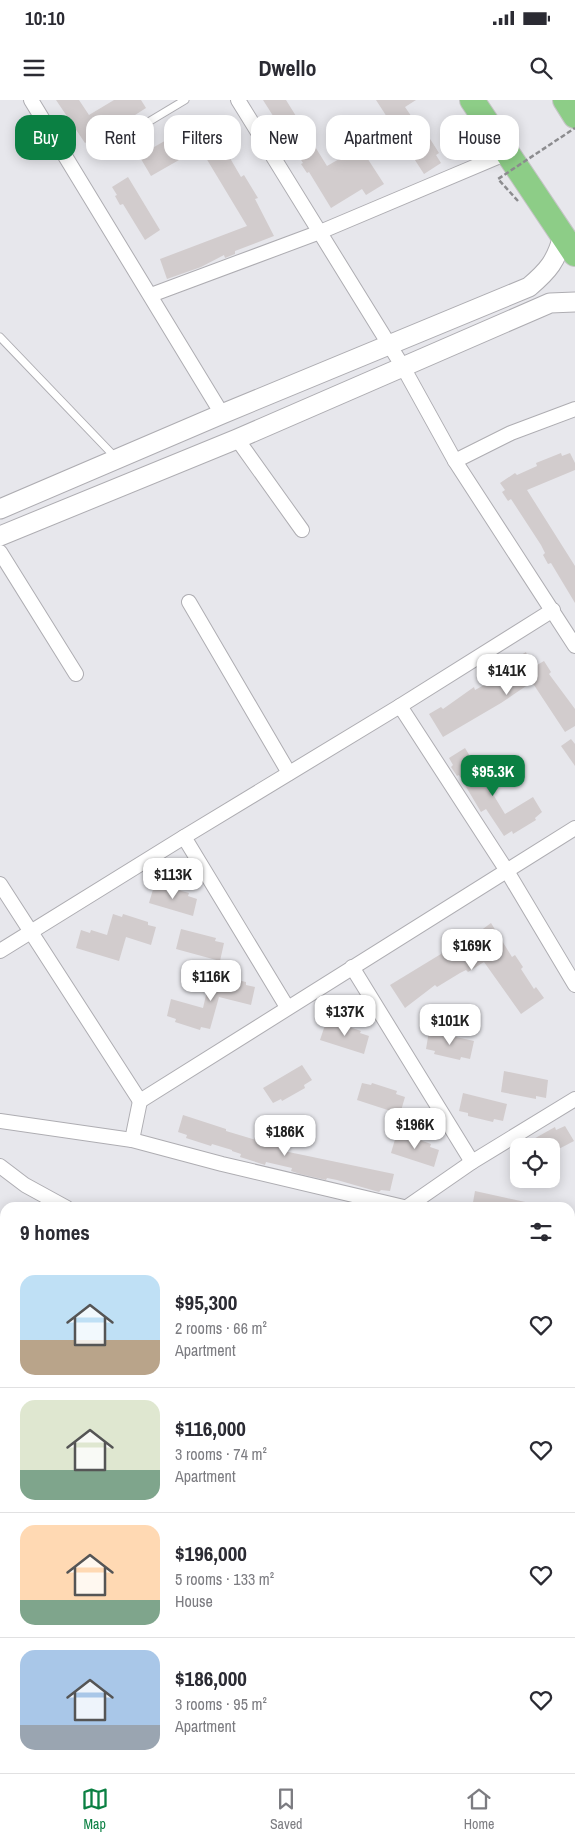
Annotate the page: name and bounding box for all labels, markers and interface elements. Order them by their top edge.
text: 10:10 [25,5,65,31]
text: Dwello [258,53,317,83]
icon: menu [20,54,48,82]
icon: search [527,54,555,82]
chip: Buy [15,115,76,160]
chip: Rent [86,115,154,160]
chip: Filters [164,115,241,160]
chip: New [251,115,316,160]
chip: Apartment [326,115,430,160]
chip: House [440,115,519,160]
pin: $141K [472,654,542,696]
text: $141K [488,659,526,681]
pin: $95.3K [452,754,534,797]
text: $95.3K [472,760,514,782]
pin: $113K [138,858,208,900]
text: $113K [154,863,192,885]
pin: $169K [437,928,507,971]
text: $169K [453,934,491,956]
pin: $116K [176,960,246,1002]
text: $116K [192,965,230,987]
pin: $137K [310,994,380,1037]
text: $137K [326,1000,364,1022]
pin: $101K [415,1004,485,1046]
text: $101K [431,1009,469,1031]
pin: $196K [380,1108,450,1150]
text: $196K [396,1113,434,1135]
pin: $186K [250,1114,320,1157]
text: $186K [266,1120,304,1142]
map controls [510,1138,560,1188]
button: locate [510,1138,560,1188]
text: 9 homes [20,1218,90,1247]
icon: filters [527,1218,555,1246]
text: $95,300 [175,1288,237,1317]
icon: home [60,1295,120,1355]
icon: heart [527,1311,555,1339]
text: 2 rooms · 66 m² [175,1317,267,1339]
text: Apartment [175,1339,236,1361]
text: $116,000 [175,1414,246,1443]
icon: home [60,1420,120,1480]
icon: heart [527,1436,555,1464]
text: 3 rooms · 74 m² [175,1443,267,1465]
text: Apartment [175,1465,236,1487]
text: $196,000 [175,1539,247,1568]
icon: home [60,1545,120,1605]
icon: heart [527,1561,555,1589]
text: 5 rooms · 133 m² [175,1568,274,1590]
text: House [175,1590,213,1612]
text: $186,000 [175,1664,247,1693]
icon: home [60,1670,120,1730]
icon: heart [527,1686,555,1714]
text: 3 rooms · 95 m² [175,1693,267,1715]
text: Apartment [175,1715,236,1737]
tab: Map [81,1785,109,1833]
tab: Saved [270,1785,302,1833]
tab: Home [464,1785,494,1833]

